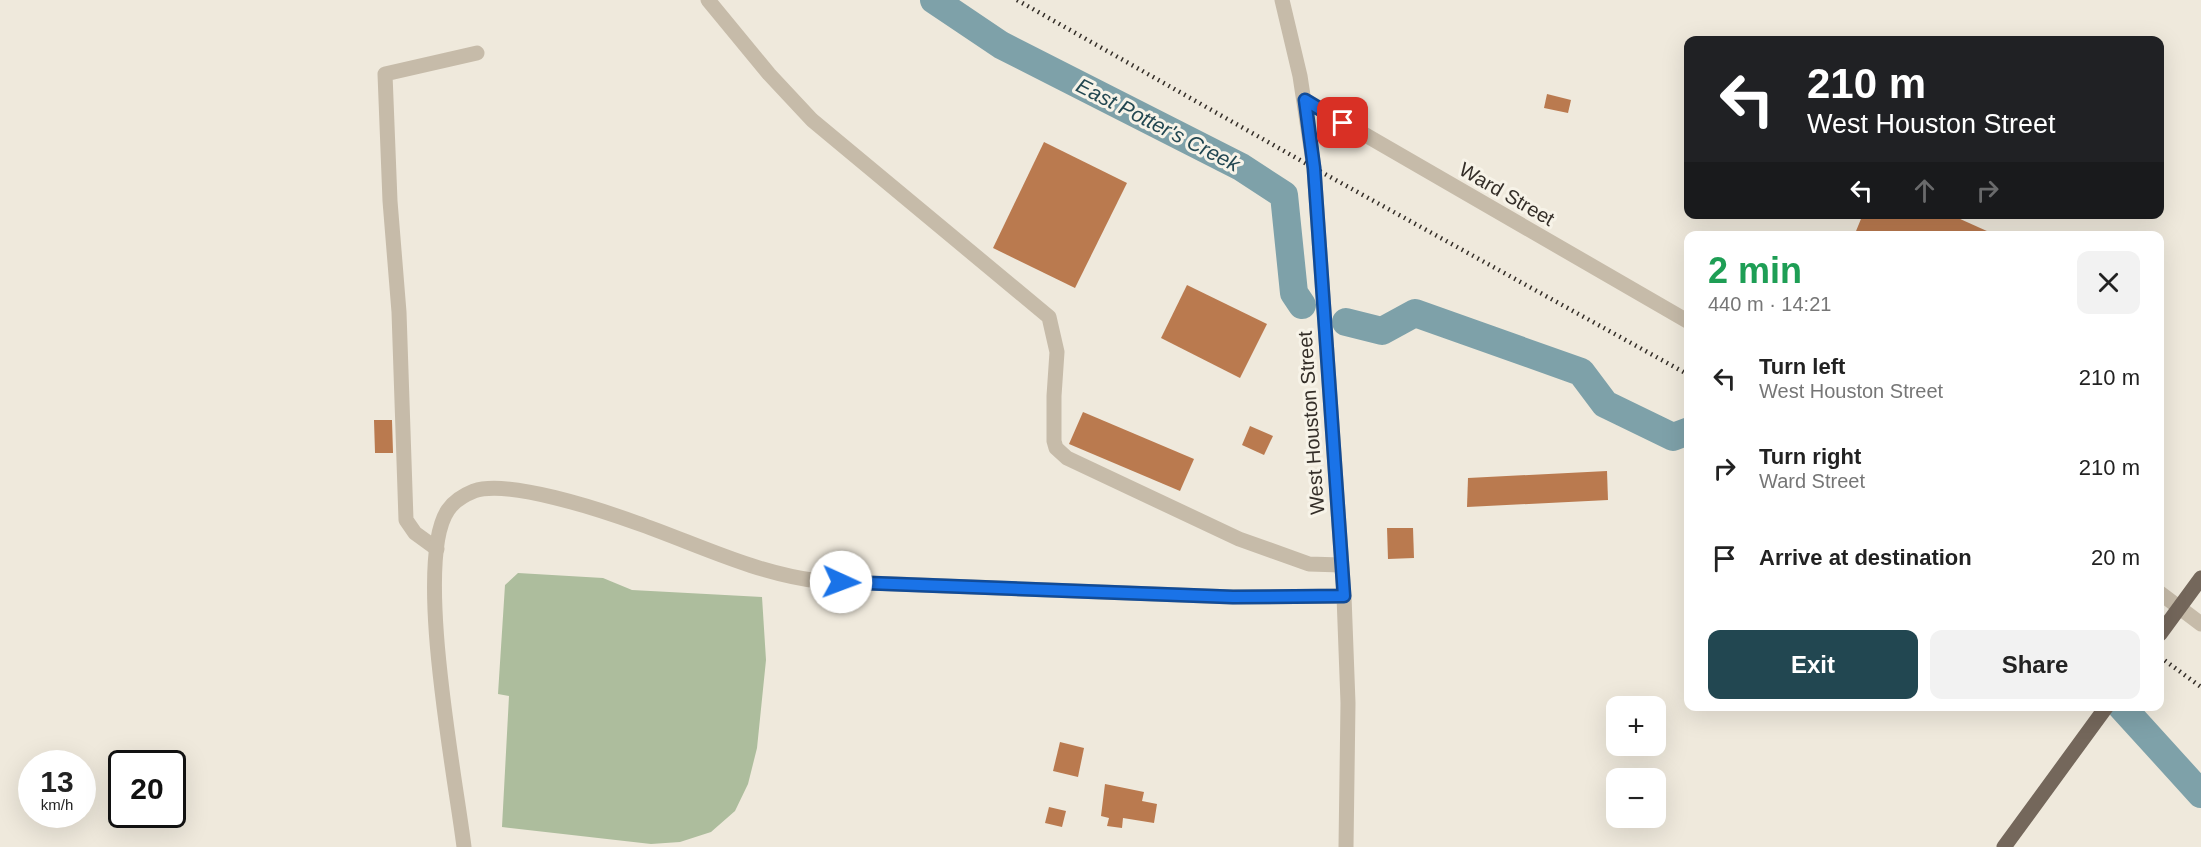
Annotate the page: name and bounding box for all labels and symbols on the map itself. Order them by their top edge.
water label: East Potter's Creek [1073,73,1245,176]
pin [1317,97,1368,148]
street label: Ward Street [1456,158,1559,230]
street label: West Houston Street [1294,330,1328,516]
position arrow [809,550,873,614]
speed limit sign: 20 [108,750,186,828]

